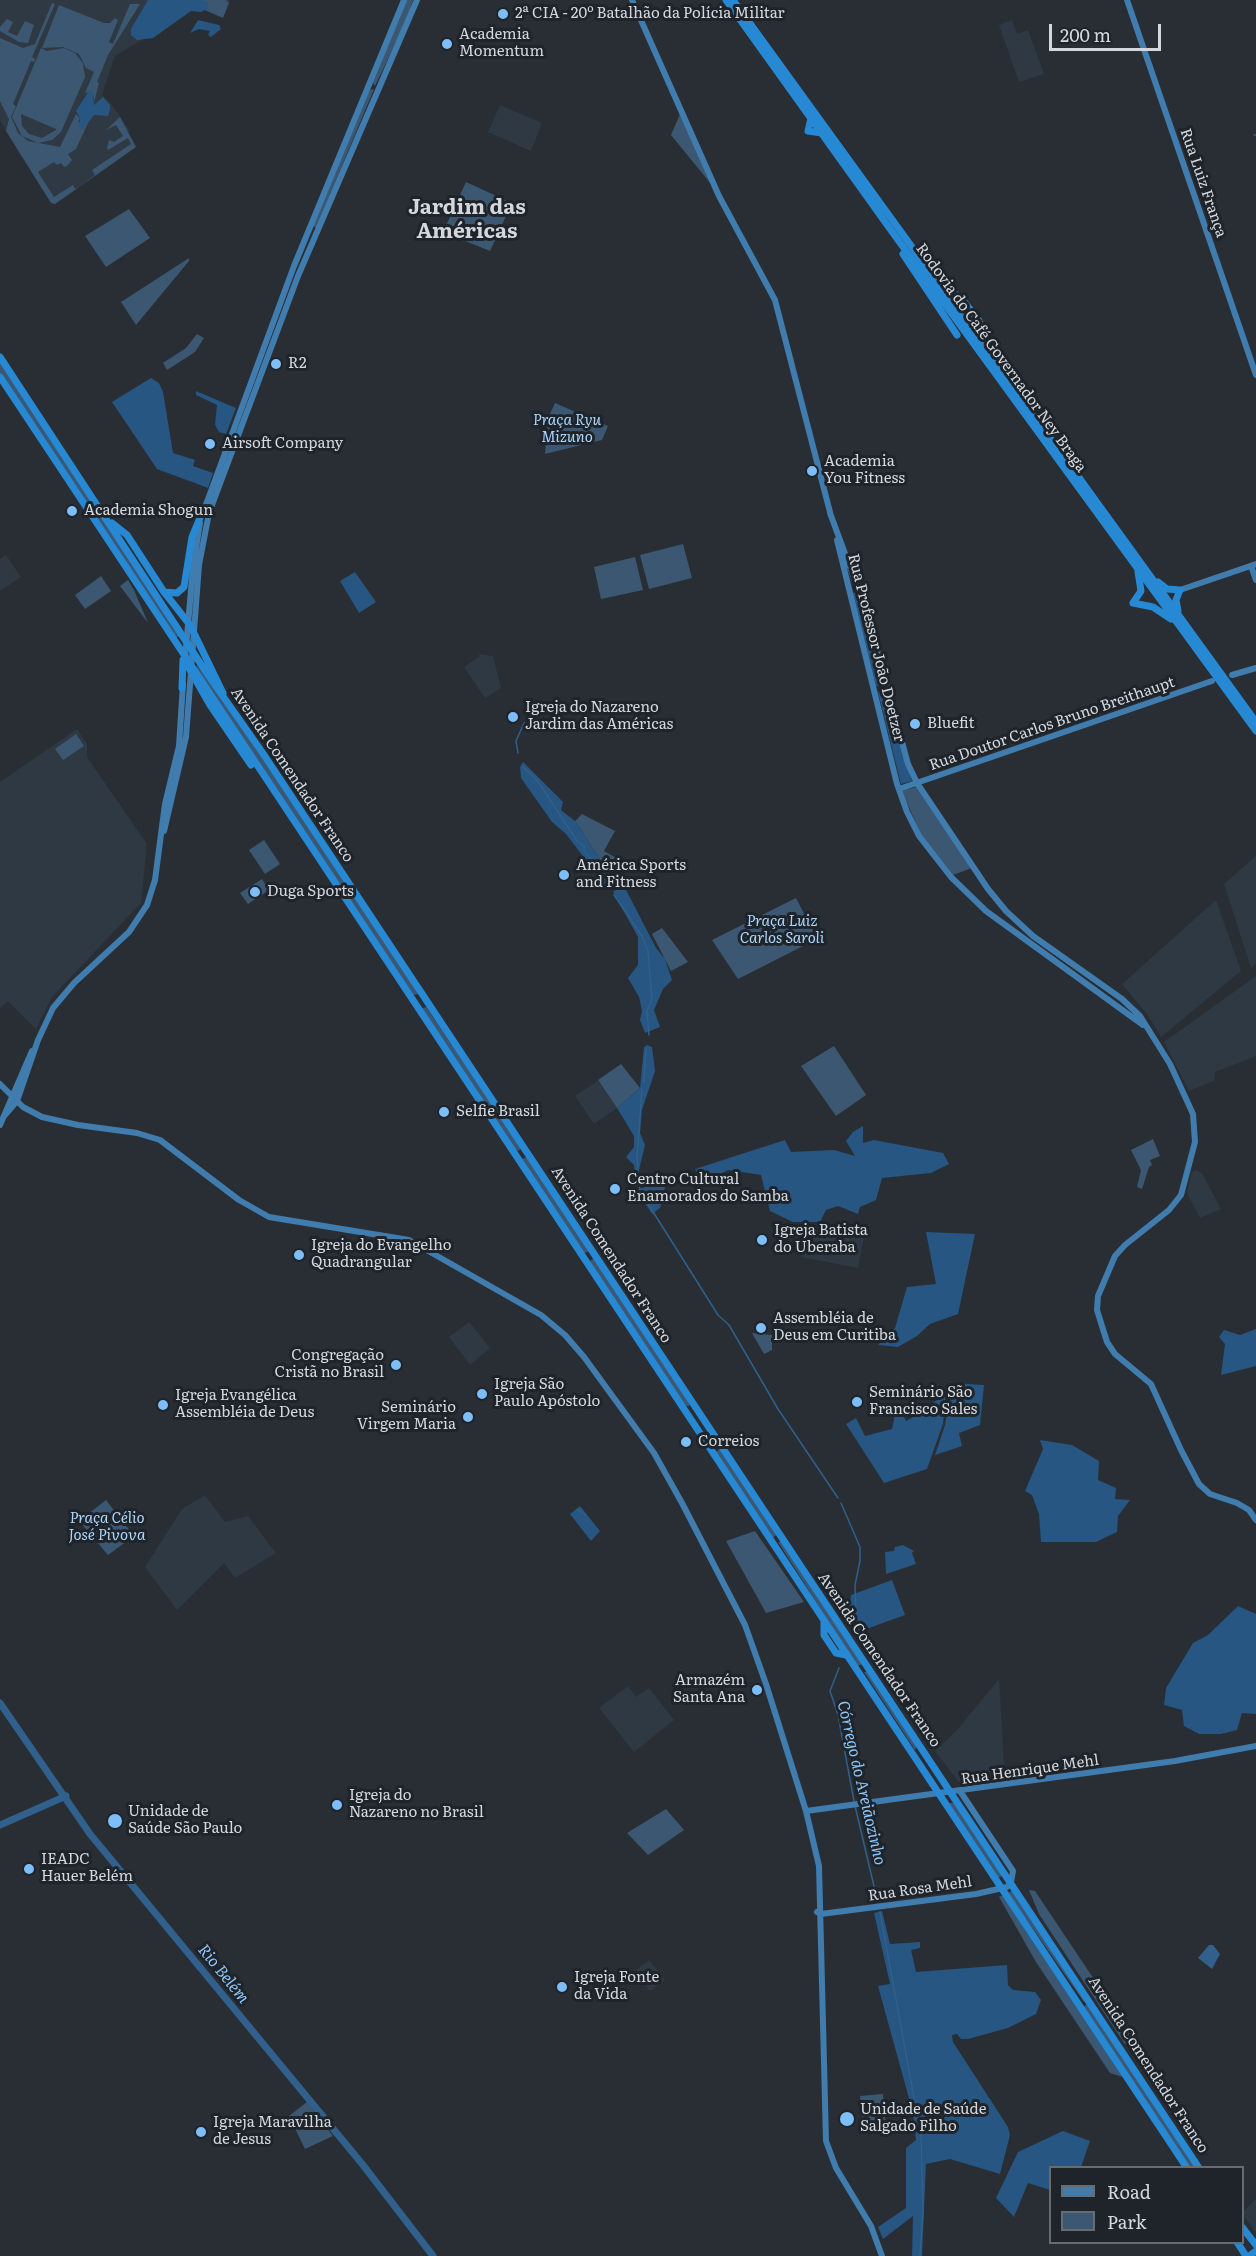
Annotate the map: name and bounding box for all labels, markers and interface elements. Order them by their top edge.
place label: 2ª CIA - 20º Batalhão da Polícia Militar [515,5,785,23]
marker: 2ª CIA - 20º Batalhão da Polícia Militar [496,7,510,21]
scale bar [1052,12,1164,50]
text: 200 m [1060,21,1111,48]
place label: Academia Momentum [459,26,544,61]
marker: Academia Momentum [440,37,454,51]
street label: Rua Luiz França [1176,126,1230,240]
district label: Jardim das Américas [408,195,526,245]
street label: Rodovia do Café Governador Ney Braga [912,240,1090,476]
place label: R2 [288,355,306,373]
marker: R2 [269,357,283,371]
park label: Praça Ryu Mizuno [533,412,601,447]
place label: Airsoft Company [222,435,343,453]
marker: Airsoft Company [203,437,217,451]
place label: Academia You Fitness [824,453,905,488]
marker: Academia You Fitness [805,464,819,478]
place label: Academia Shogun [84,502,213,520]
marker: Academia Shogun [65,504,79,518]
street label: Rua Professor João Doetzer [844,552,908,744]
street label: Rua Doutor Carlos Bruno Breithaupt [927,673,1177,775]
street label: Avenida Comendador Franco [227,684,357,866]
place label: Igreja do Nazareno Jardim das Américas [525,699,673,734]
marker: Igreja do Nazareno Jardim das Américas [506,710,520,724]
place label: Bluefit [927,715,975,733]
marker: Bluefit [908,717,922,731]
place label: América Sports and Fitness [576,857,686,892]
marker: América Sports and Fitness [557,868,571,882]
place label: Duga Sports [267,883,354,901]
marker: Duga Sports [248,885,262,899]
park label: Praça Luiz Carlos Saroli [740,913,824,948]
place label: Selfie Brasil [456,1103,540,1121]
marker: Selfie Brasil [437,1105,451,1119]
street label: Avenida Comendador Franco [547,1163,675,1347]
place label: Centro Cultural Enamorados do Samba [627,1171,789,1206]
marker: Centro Cultural Enamorados do Samba [608,1182,622,1196]
place label: Igreja Batista do Uberaba [774,1222,868,1257]
marker: Igreja Batista do Uberaba [755,1233,769,1247]
place label: Igreja do Evangelho Quadrangular [311,1237,452,1272]
marker: Igreja do Evangelho Quadrangular [292,1248,306,1262]
place label: Assembléia de Deus em Curitiba [773,1310,896,1345]
marker: Assembléia de Deus em Curitiba [754,1321,768,1335]
place label: Congregação Cristã no Brasil [274,1347,384,1382]
marker: Congregação Cristã no Brasil [389,1358,403,1372]
place label: Igreja São Paulo Apóstolo [494,1376,600,1411]
place label: Seminário São Francisco Sales [869,1384,977,1419]
place label: Igreja Evangélica Assembléia de Deus [175,1387,314,1422]
marker: Igreja São Paulo Apóstolo [475,1387,489,1401]
marker: Seminário São Francisco Sales [850,1395,864,1409]
marker: Igreja Evangélica Assembléia de Deus [156,1398,170,1412]
place label: Seminário Virgem Maria [357,1399,456,1434]
marker: Seminário Virgem Maria [461,1410,475,1424]
place label: Correios [698,1433,759,1451]
marker: Correios [679,1435,693,1449]
park label: Praça Célio José Pivova [68,1510,146,1545]
street label: Avenida Comendador Franco [814,1569,944,1751]
place label: Armazém Santa Ana [673,1672,745,1707]
marker: Armazém Santa Ana [750,1683,764,1697]
water label: Córrego do Areiãozinho [833,1699,889,1867]
street label: Rua Henrique Mehl [960,1751,1100,1789]
place label: Igreja do Nazareno no Brasil [349,1787,484,1822]
marker: Igreja do Nazareno no Brasil [330,1798,344,1812]
place label: Unidade de Saúde São Paulo [128,1803,242,1838]
marker: Unidade de Saúde São Paulo [106,1812,124,1830]
place label: IEADC Hauer Belém [41,1851,133,1886]
marker: IEADC Hauer Belém [22,1862,36,1876]
street label: Rua Rosa Mehl [867,1873,973,1905]
water label: Rio Belém [193,1941,253,2007]
place label: Igreja Fonte da Vida [574,1969,659,2004]
street label: Avenida Comendador Franco [1084,1973,1212,2157]
marker: Igreja Fonte da Vida [555,1980,569,1994]
place label: Unidade de Saúde Salgado Filho [860,2101,986,2136]
marker: Unidade de Saúde Salgado Filho [838,2110,856,2128]
place label: Igreja Maravilha de Jesus [213,2114,332,2149]
marker: Igreja Maravilha de Jesus [194,2125,208,2139]
legend [1049,2166,1244,2244]
text: Road [1107,2178,1151,2205]
text: Park [1107,2208,1146,2235]

